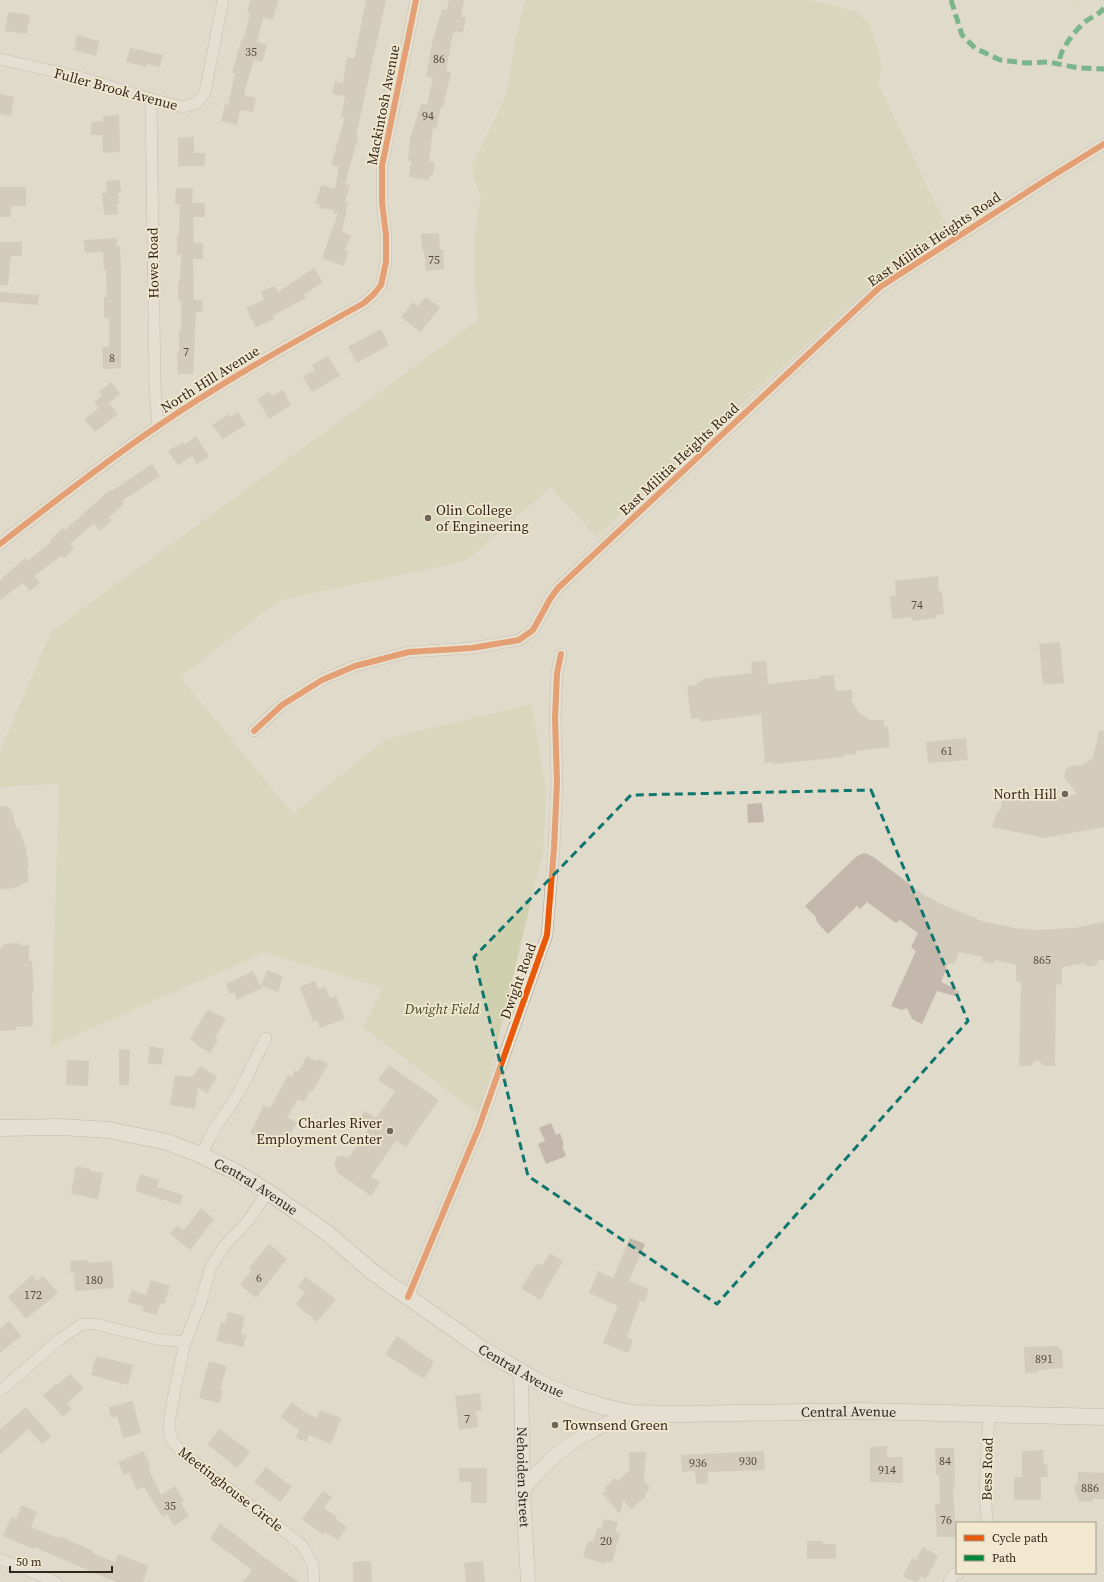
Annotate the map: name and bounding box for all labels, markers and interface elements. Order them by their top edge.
street label: Mackintosh Avenue [362,43,404,167]
house number: 35 [245,44,257,60]
house number: 86 [433,51,445,67]
street label: Fuller Brook Avenue [52,63,180,115]
house number: 94 [422,108,434,124]
street label: East Militia Heights Road [863,187,1005,291]
street label: Howe Road [142,227,164,299]
house number: 75 [428,252,440,268]
street label: North Hill Avenue [157,341,263,417]
house number: 7 [183,344,189,360]
house number: 8 [109,350,115,366]
street label: East Militia Heights Road [615,398,743,520]
place label: Olin College of Engineering [436,500,529,536]
marker: Olin College of Engineering [423,513,433,523]
house number: 74 [911,597,923,613]
house number: 61 [941,743,953,759]
place label: North Hill [993,784,1057,804]
marker: North Hill [1060,789,1070,799]
street label: Dwight Road [495,940,541,1022]
house number: 865 [1033,952,1051,968]
park label: Dwight Field [403,999,480,1019]
place label: Charles River Employment Center [256,1113,382,1149]
marker: Charles River Employment Center [385,1126,395,1136]
street label: Central Avenue [211,1153,302,1220]
house number: 6 [256,1270,262,1286]
house number: 180 [85,1272,103,1288]
house number: 172 [24,1287,42,1303]
street label: Central Avenue [474,1339,567,1402]
house number: 891 [1035,1351,1053,1367]
street label: Central Avenue [801,1401,897,1422]
house number: 7 [464,1411,470,1427]
place label: Townsend Green [563,1415,669,1435]
marker: Townsend Green [550,1420,560,1430]
street label: Nehoiden Street [512,1427,535,1528]
street label: Bess Road [976,1437,998,1501]
street label: Meetinghouse Circle [174,1442,288,1536]
house number: 930 [739,1453,757,1469]
house number: 84 [939,1453,951,1469]
house number: 936 [689,1455,707,1471]
house number: 914 [878,1462,896,1478]
house number: 886 [1081,1480,1099,1496]
house number: 35 [164,1498,176,1514]
house number: 76 [940,1512,952,1528]
legend [956,1522,1096,1574]
text: Cycle path [992,1530,1048,1546]
house number: 20 [600,1533,612,1549]
scale bar [10,1548,112,1574]
text: Path [992,1550,1016,1566]
text: 50 m [16,1554,42,1570]

